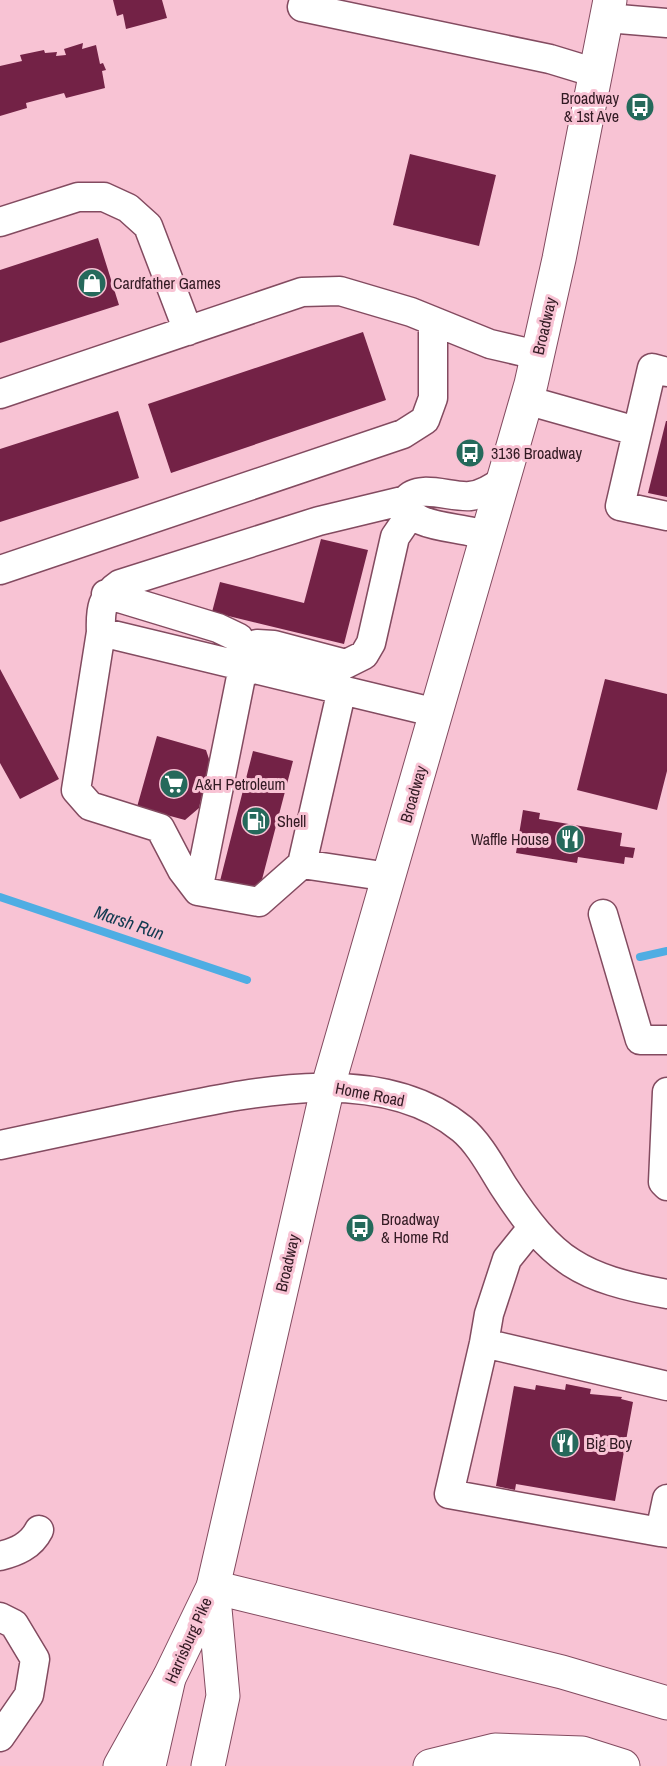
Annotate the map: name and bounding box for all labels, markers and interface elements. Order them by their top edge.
place label: Broadway & 1st Ave [561,87,619,127]
bus stop icon: Broadway & 1st Ave [624,91,656,123]
shop icon: Cardfather Games [76,267,108,299]
place label: Cardfather Games [113,272,221,294]
street label: Broadway [527,295,561,357]
bus stop icon: 3136 Broadway [454,437,486,469]
place label: 3136 Broadway [491,442,583,464]
street label: Broadway [394,763,432,825]
supermarket icon: A&H Petroleum [158,768,190,800]
place label: A&H Petroleum [194,773,285,795]
fuel station icon: Shell [240,805,272,837]
place label: Shell [277,810,306,832]
restaurant icon: Waffle House [554,823,586,855]
place label: Waffle House [471,828,549,850]
water label: Marsh Run [91,899,167,946]
street label: Home Road [334,1077,406,1111]
place label: Broadway & Home Rd [381,1208,449,1248]
bus stop icon: Broadway & Home Rd [344,1212,376,1244]
street label: Broadway [270,1232,304,1294]
restaurant icon: Big Boy [549,1427,581,1459]
place label: Big Boy [586,1432,632,1454]
street label: Harrisburg Pike [159,1594,217,1686]

